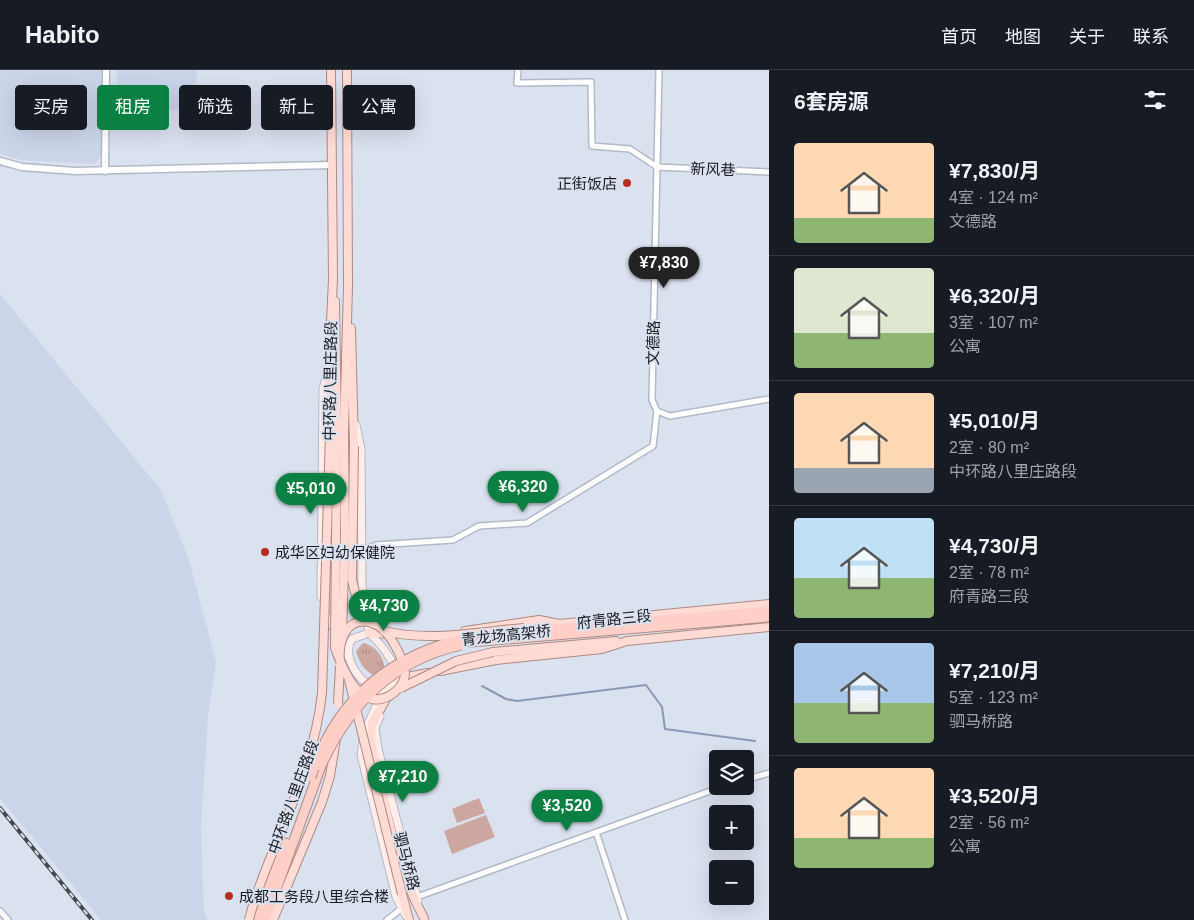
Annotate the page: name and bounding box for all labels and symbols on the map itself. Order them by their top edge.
street label: 新风巷 [690,160,736,178]
place label: 正街饭店 [557,175,617,192]
marker: 正街饭店 [621,177,633,189]
pin: ¥7,830 [623,246,705,289]
street label: 文德路 [644,320,662,366]
street label: 中环路八里庄路段 [320,321,340,441]
pin: ¥6,320 [482,470,564,513]
pin: ¥5,010 [270,472,352,515]
place label: 成华区妇幼保健院 [275,544,395,561]
marker: 成华区妇幼保健院 [259,546,271,558]
pin: ¥4,730 [343,590,425,632]
street label: 府青路三段 [576,607,652,631]
street label: 青龙场高架桥 [460,622,552,648]
street label: 中环路八里庄路段 [264,738,322,856]
pin: ¥7,210 [362,760,444,803]
pin: ¥3,520 [526,790,608,832]
street label: 驷马桥路 [391,830,423,892]
place label: 成都工务段八里综合楼 [239,888,389,905]
marker: 成都工务段八里综合楼 [223,890,235,902]

